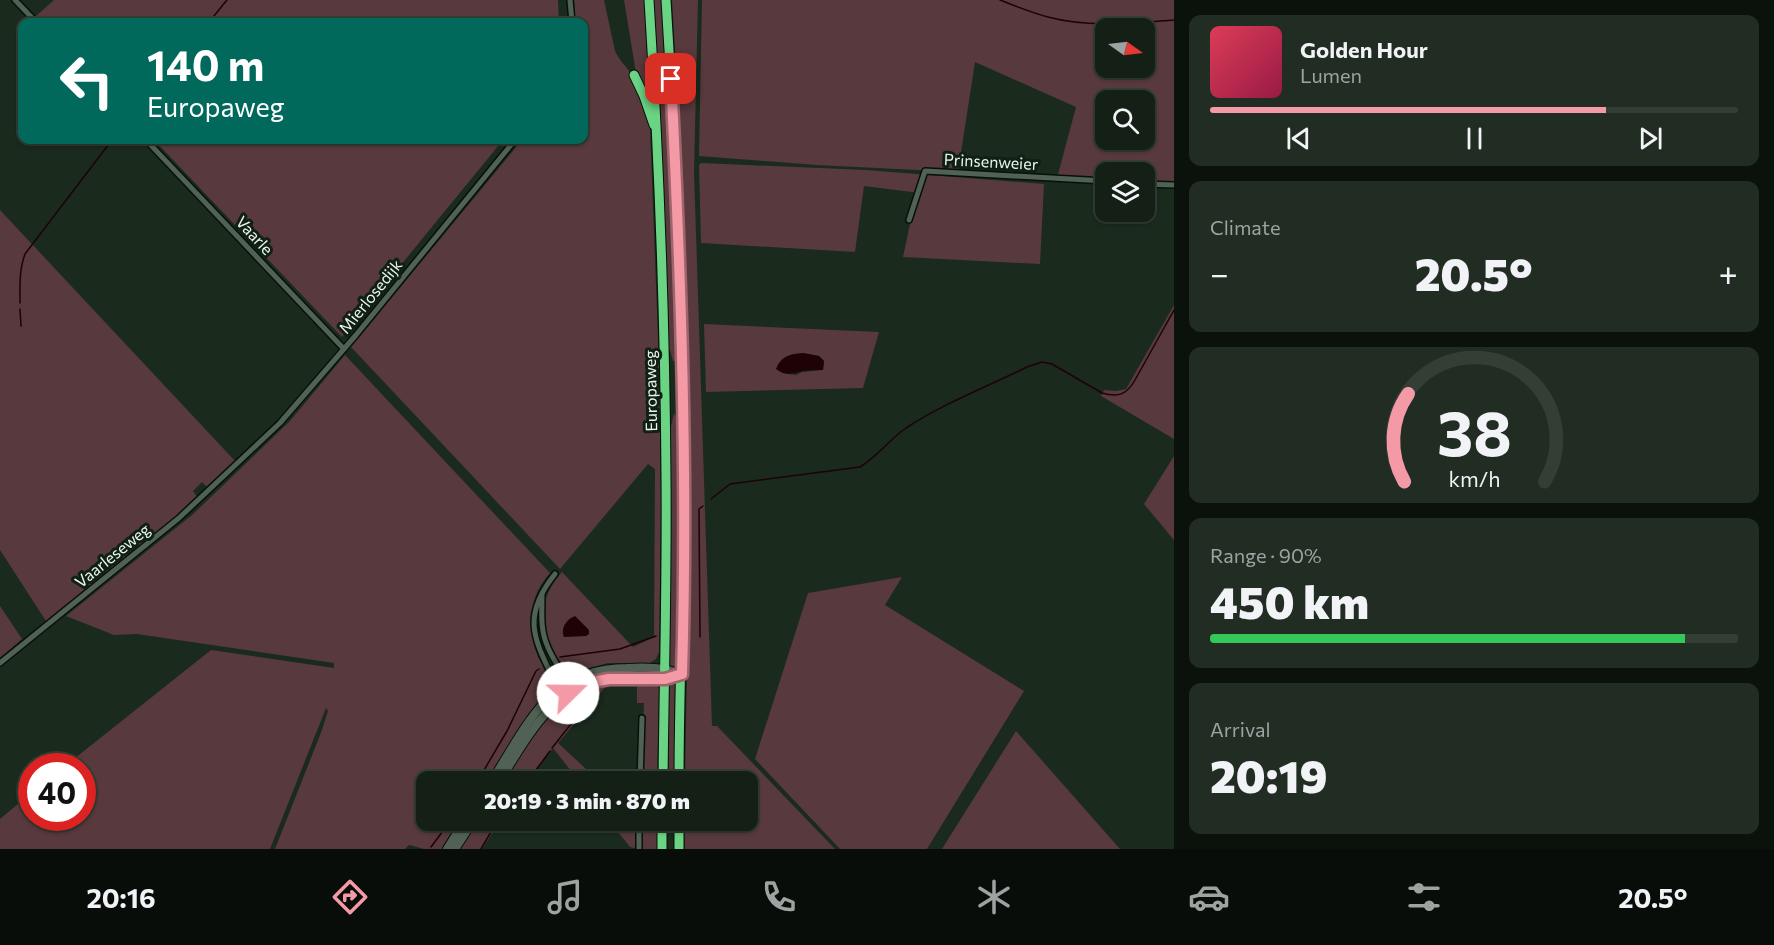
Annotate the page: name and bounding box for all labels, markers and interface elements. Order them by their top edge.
north arrow [1095,18,1155,78]
map controls [1095,18,1155,222]
text: Golden Hour [1300,36,1428,63]
text: 140 m [147,38,264,90]
icon: left [48,42,126,120]
pin [645,53,696,104]
icon: arrive [654,62,687,95]
text: Lumen [1300,63,1362,87]
text: Europaweg [147,90,284,123]
button: search [1095,90,1155,150]
icon: previous [1282,122,1315,155]
icon: pause [1458,122,1491,155]
icon: next [1634,122,1667,155]
street label: Prinsenweier [943,149,1039,173]
button: layers [1095,162,1155,222]
street label: Vaarle [232,212,278,258]
text: Climate [1210,215,1280,239]
text: 20.5° [1415,245,1533,300]
text: − [1210,252,1229,293]
text: + [1719,252,1738,293]
street label: Mierlosedijk [334,255,406,337]
street label: Europaweg [640,350,660,432]
text: 38 [1437,393,1511,469]
text: km/h [1448,465,1500,491]
street label: Vaarleseweg [71,519,154,591]
text: Range · 90% [1210,543,1322,567]
text: 450 km [1210,573,1369,628]
position arrow [536,661,600,725]
text: Arrival [1210,717,1271,741]
text: 20:19 [1210,747,1327,802]
speed limit sign: 40 [18,753,96,831]
text: 20:19 · 3 min · 870 m [484,787,690,814]
icon: directions [329,876,371,918]
icon: music [544,876,586,918]
icon: phone [758,876,800,918]
icon: climate [973,876,1015,918]
icon: car [1188,876,1230,918]
icon: filters [1403,876,1445,918]
text: 20:16 [86,881,156,914]
text: 20.5° [1618,881,1688,914]

